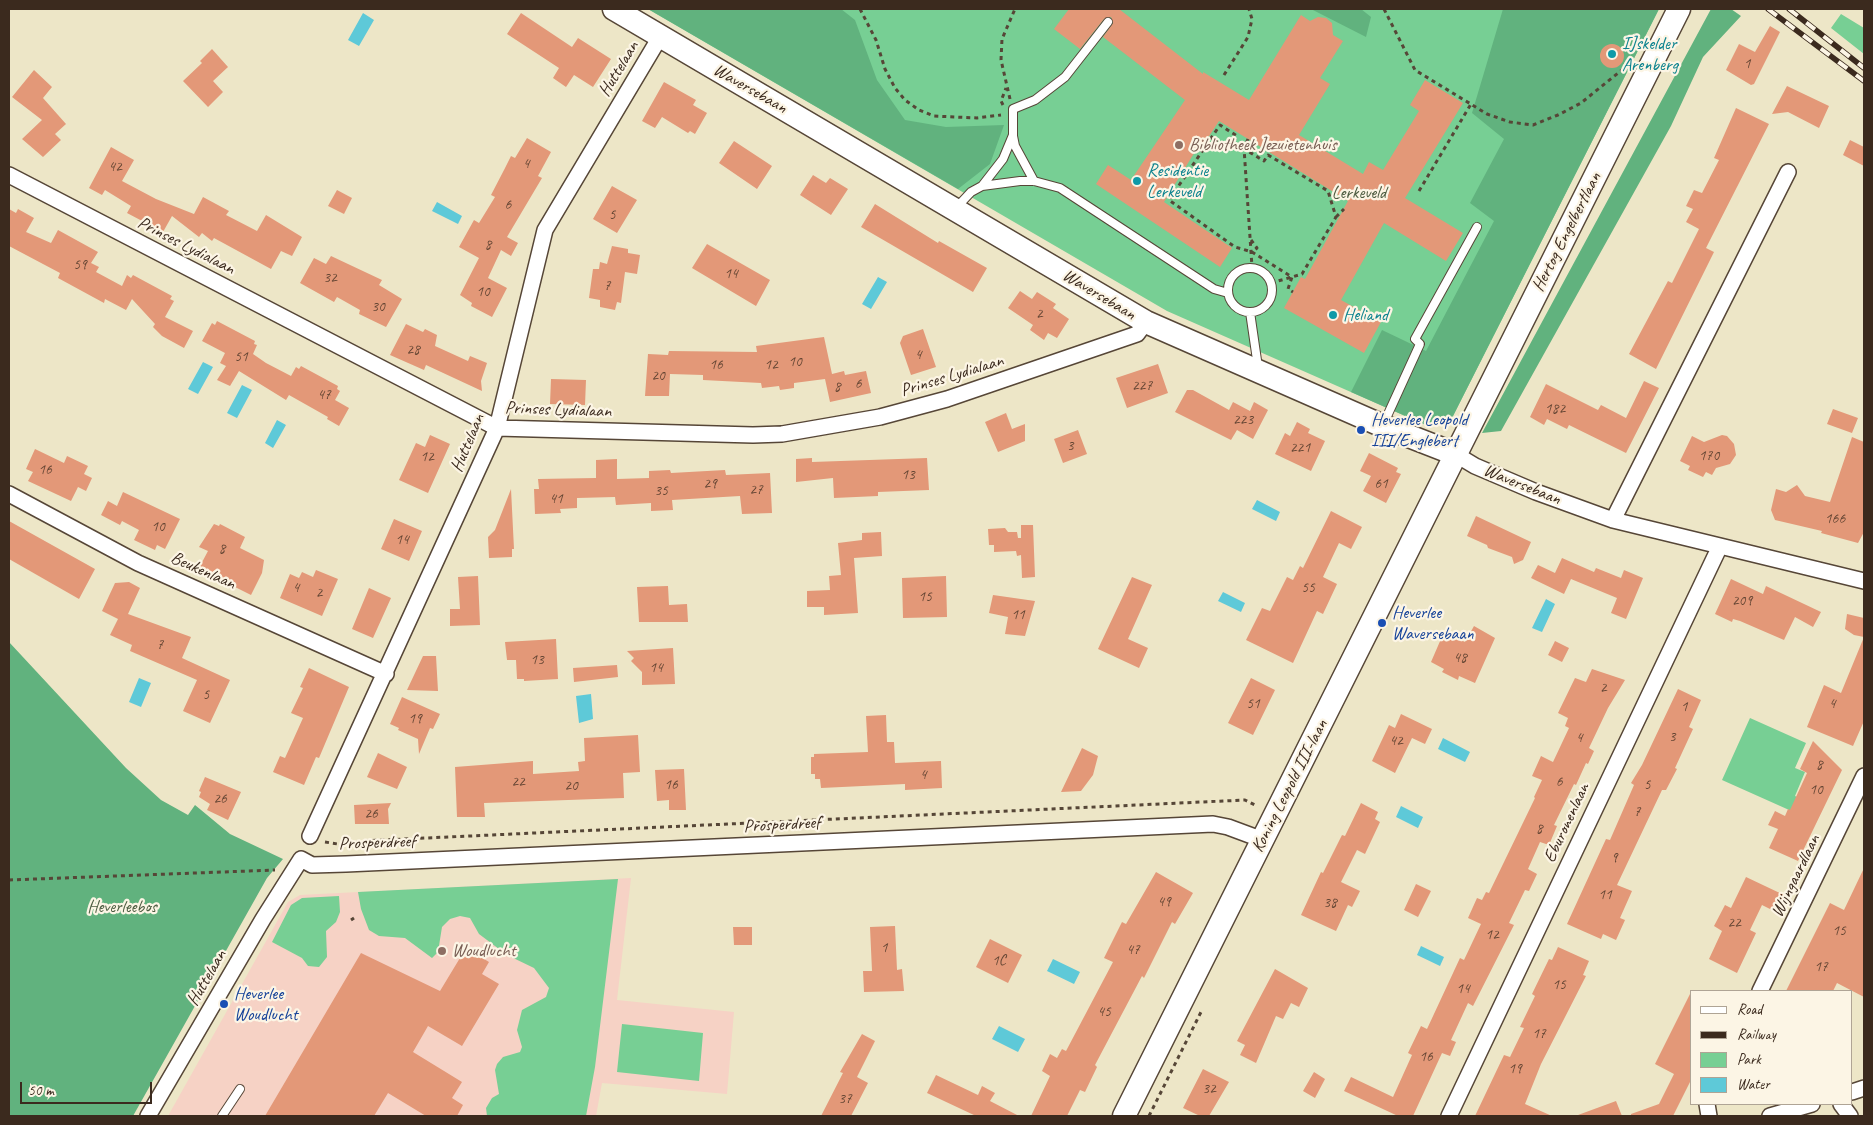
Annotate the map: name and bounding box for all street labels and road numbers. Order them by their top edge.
street label: Huttelaan [594,37,644,101]
street label: Waversebaan [709,59,791,119]
street label: Hertog Engelbertlaan [1528,169,1606,295]
street label: Prinses Lydialaan [134,212,238,280]
street label: Waversebaan [1058,265,1140,325]
street label: Prinses Lydialaan [898,350,1006,402]
street label: Prinses Lydialaan [504,397,612,423]
street label: Huttelaan [446,411,490,475]
street label: Waversebaan [1480,460,1564,510]
street label: Beukenlaan [167,547,239,595]
street label: Koning Leopold III-laan [1247,716,1333,856]
street label: Eburonenlaan [1539,780,1595,866]
street label: Prosperdreef [743,812,821,838]
street label: Prosperdreef [338,831,416,855]
street label: Wijngaardlaan [1767,831,1825,921]
street label: Huttelaan [182,946,232,1010]

